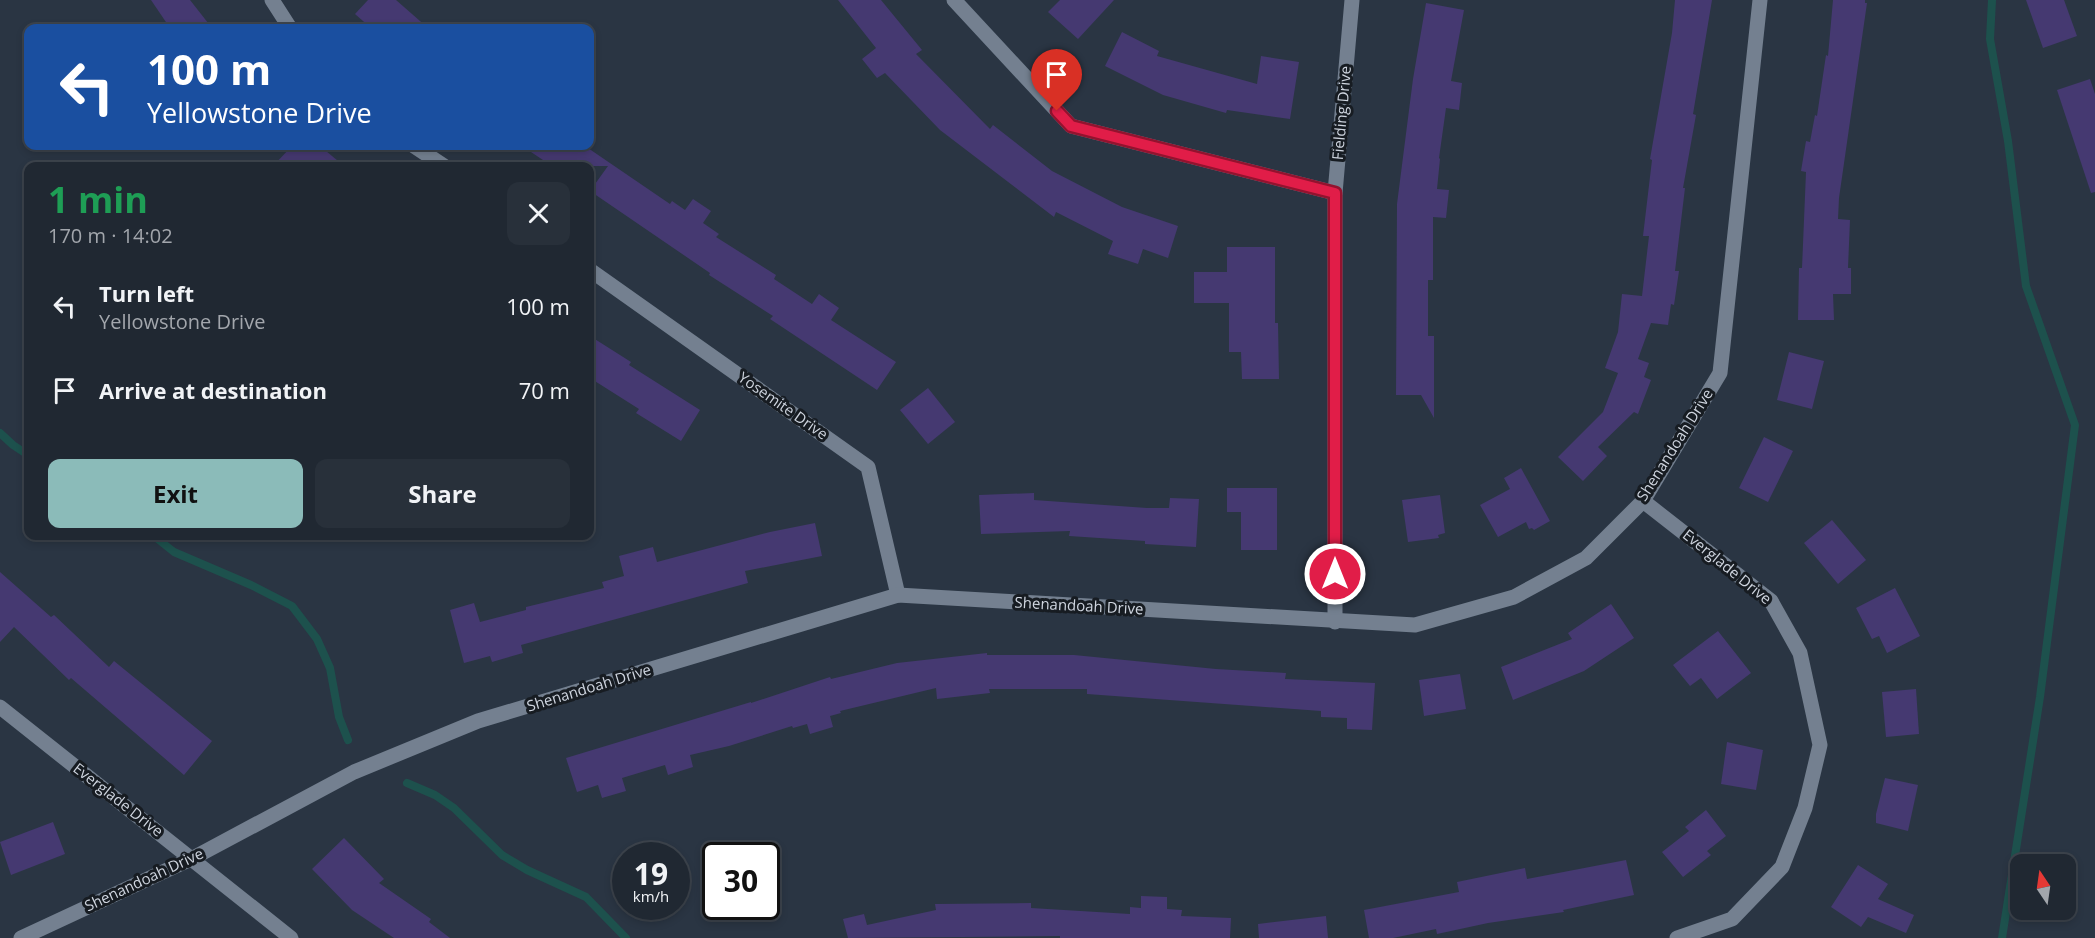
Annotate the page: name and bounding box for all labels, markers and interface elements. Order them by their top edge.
text: 100 m [147,40,271,97]
icon: left [48,48,126,126]
pin [1031,49,1082,111]
icon: arrive [1040,58,1073,91]
street label: Fielding Drive [1327,65,1355,161]
text: Yellowstone Drive [147,94,372,131]
text: 1 min [48,175,148,224]
button: close [507,182,570,245]
text: 170 m · 14:02 [48,222,173,249]
text: Turn left [99,278,194,308]
icon: left [48,290,81,323]
text: 100 m [506,291,570,321]
text: Yellowstone Drive [99,308,265,335]
street label: Yosemite Drive [735,367,832,443]
icon: arrive [48,374,81,407]
text: Arrive at destination [99,375,327,405]
text: 70 m [519,375,570,405]
street label: Shenandoah Drive [1632,384,1717,504]
button: Exit [48,459,303,528]
button: Share [315,459,570,528]
street label: Everglade Drive [1679,524,1776,608]
position arrow [1303,542,1367,606]
street label: Shenandoah Drive [1014,592,1144,618]
street label: Shenandoah Drive [524,659,653,715]
street label: Everglade Drive [70,758,168,841]
speed limit sign: 30 [702,842,780,920]
street label: Shenandoah Drive [81,843,206,915]
text: 19 [634,853,668,894]
north arrow [2010,854,2076,920]
map controls [2010,854,2076,920]
text: km/h [633,886,669,906]

